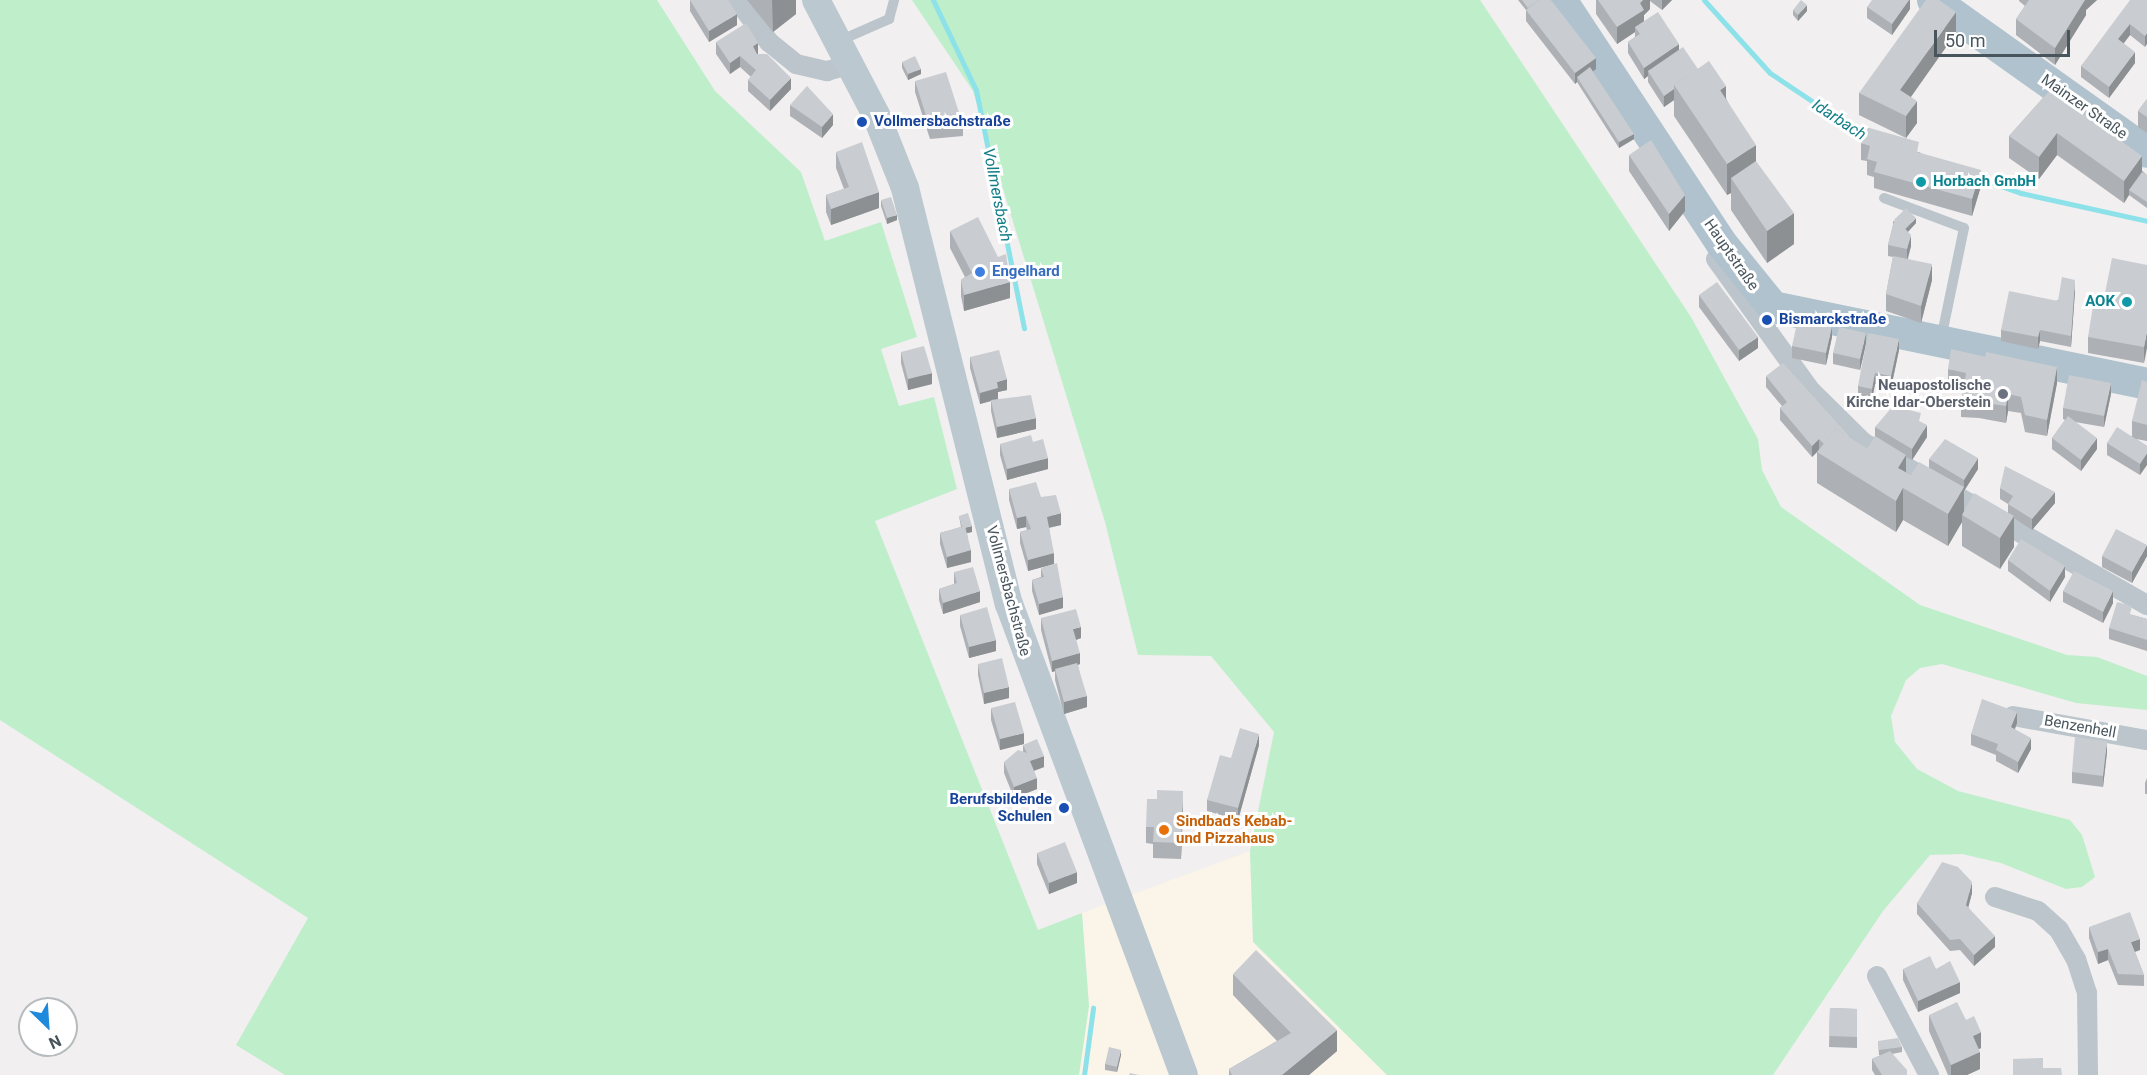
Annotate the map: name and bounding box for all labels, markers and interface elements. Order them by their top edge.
scale bar [1937,18,2074,56]
text: 50 m [1945,30,1985,51]
street label: Mainzer Straße [2038,71,2130,143]
water label: Idarbach [1808,95,1870,145]
place label: Vollmersbachstraße [874,113,1010,131]
marker: Vollmersbachstraße [855,115,869,129]
water label: Vollmersbach [979,147,1015,243]
place label: Horbach GmbH [1933,173,2036,191]
marker: Horbach GmbH [1914,175,1928,189]
street label: Hauptstraße [1700,216,1762,294]
place label: Engelhard [992,263,1060,281]
marker: Engelhard [973,265,987,279]
place label: AOK [2085,293,2115,311]
marker: AOK [2120,295,2134,309]
place label: Bismarckstraße [1779,311,1886,329]
marker: Bismarckstraße [1760,313,1774,327]
place label: Neuapostolische Kirche Idar-Oberstein [1846,376,1991,411]
marker: Neuapostolische Kirche Idar-Oberstein [1996,387,2010,401]
street label: Vollmersbachstraße [982,524,1034,658]
street label: Benzenhell [2043,712,2117,742]
place label: Berufsbildende Schulen [949,790,1052,825]
marker: Berufsbildende Schulen [1057,801,1071,815]
place label: Sindbad's Kebab- und Pizzahaus [1176,812,1292,847]
marker: Sindbad's Kebab- und Pizzahaus [1157,823,1171,837]
north arrow [18,997,78,1057]
text: N [46,1031,64,1053]

